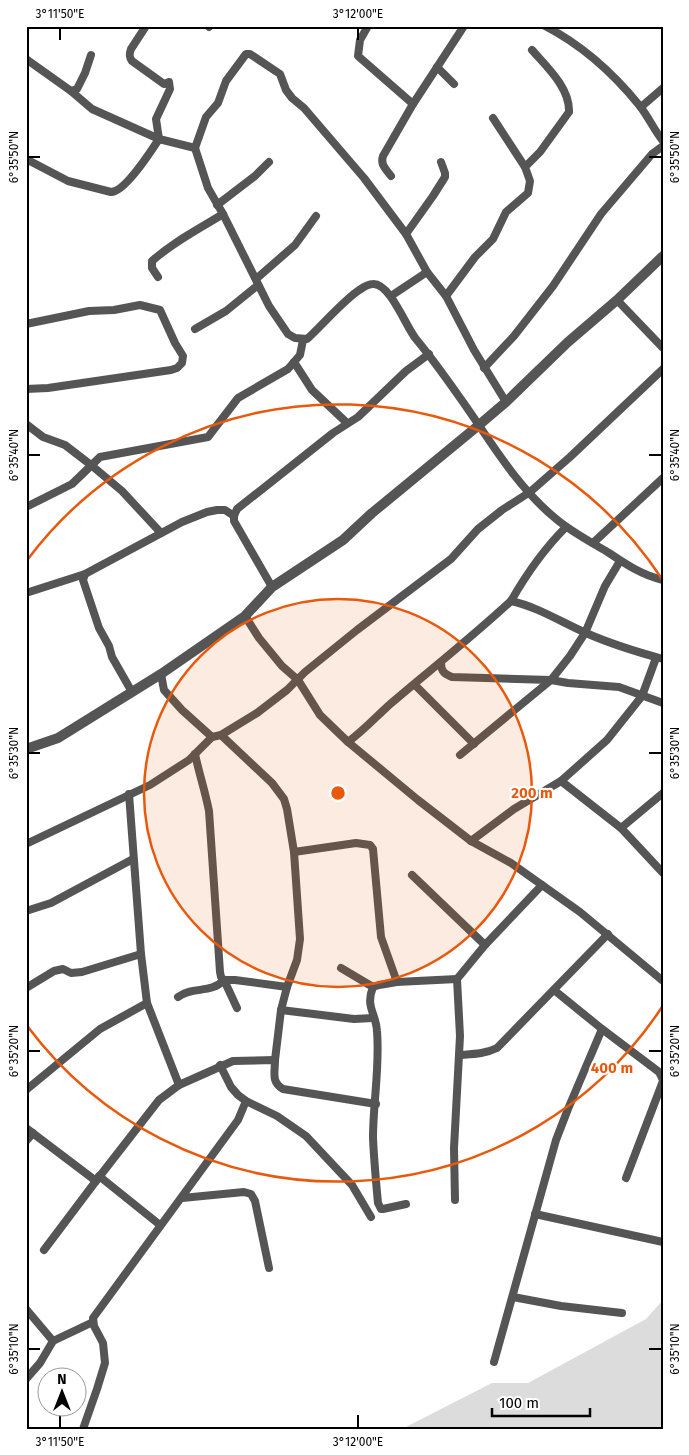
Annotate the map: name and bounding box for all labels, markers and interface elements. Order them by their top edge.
text: 3°11'50"E [36,7,84,21]
text: 3°12'00"E [333,7,383,21]
text: 6°35'50"N [7,131,21,183]
text: 6°35'50"N [668,131,682,183]
text: 6°35'40"N [7,429,21,481]
text: 6°35'40"N [668,429,682,481]
text: 6°35'30"N [7,727,21,779]
text: 6°35'30"N [668,727,682,779]
centre of rings [329,784,347,802]
text: 200 m [511,784,553,802]
text: 6°35'20"N [7,1025,21,1077]
text: 6°35'20"N [668,1025,682,1077]
text: 400 m [591,1059,633,1077]
text: 6°35'10"N [7,1323,21,1375]
text: 6°35'10"N [668,1323,682,1375]
north arrow [38,1368,88,1418]
text: N [57,1371,67,1388]
scale bar [492,1385,589,1417]
text: 100 m [499,1394,539,1412]
text: 3°11'50"E [36,1435,84,1449]
text: 3°12'00"E [333,1435,383,1449]

